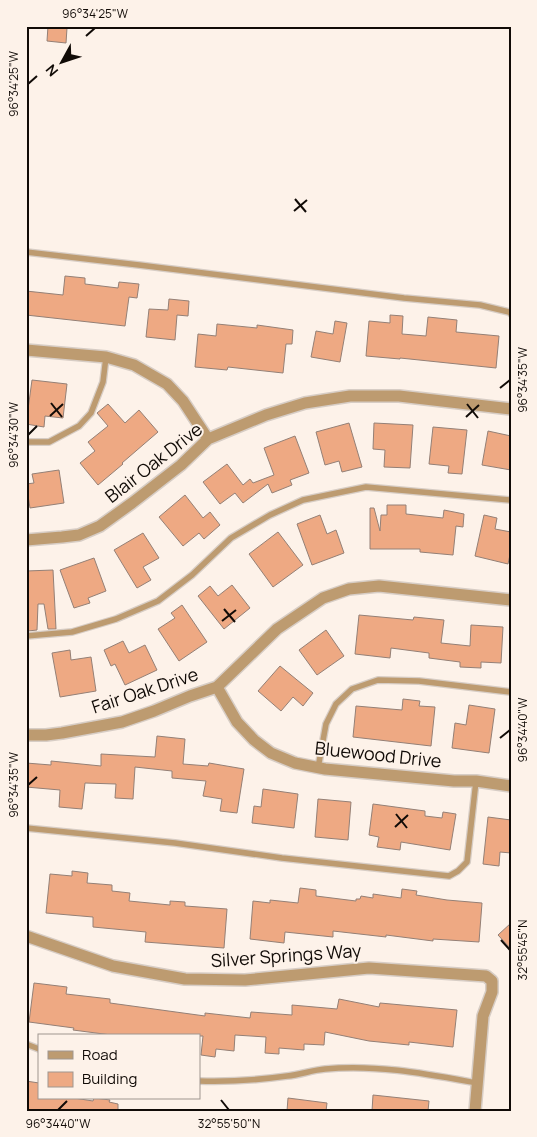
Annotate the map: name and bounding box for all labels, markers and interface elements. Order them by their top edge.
text: 96°34'25"W [62,5,129,22]
north arrow [38,38,88,88]
text: 96°34'25"W [5,50,22,117]
text: N [41,61,62,81]
text: 96°34'35"W [514,346,531,413]
text: 96°34'30"W [5,401,22,468]
street label: Blair Oak Drive [100,417,207,508]
street label: Fair Oak Drive [88,662,201,719]
text: 96°34'40"W [514,697,531,763]
street label: Bluewood Drive [314,735,443,773]
text: 96°34'35"W [5,751,22,818]
text: 32°55'45"N [514,920,531,980]
street label: Silver Springs Way [210,938,362,972]
legend [38,1034,200,1100]
text: Road [82,1044,118,1065]
text: Building [82,1068,137,1089]
text: 96°34'40"W [25,1115,91,1132]
text: 32°55'50"N [198,1115,260,1132]

